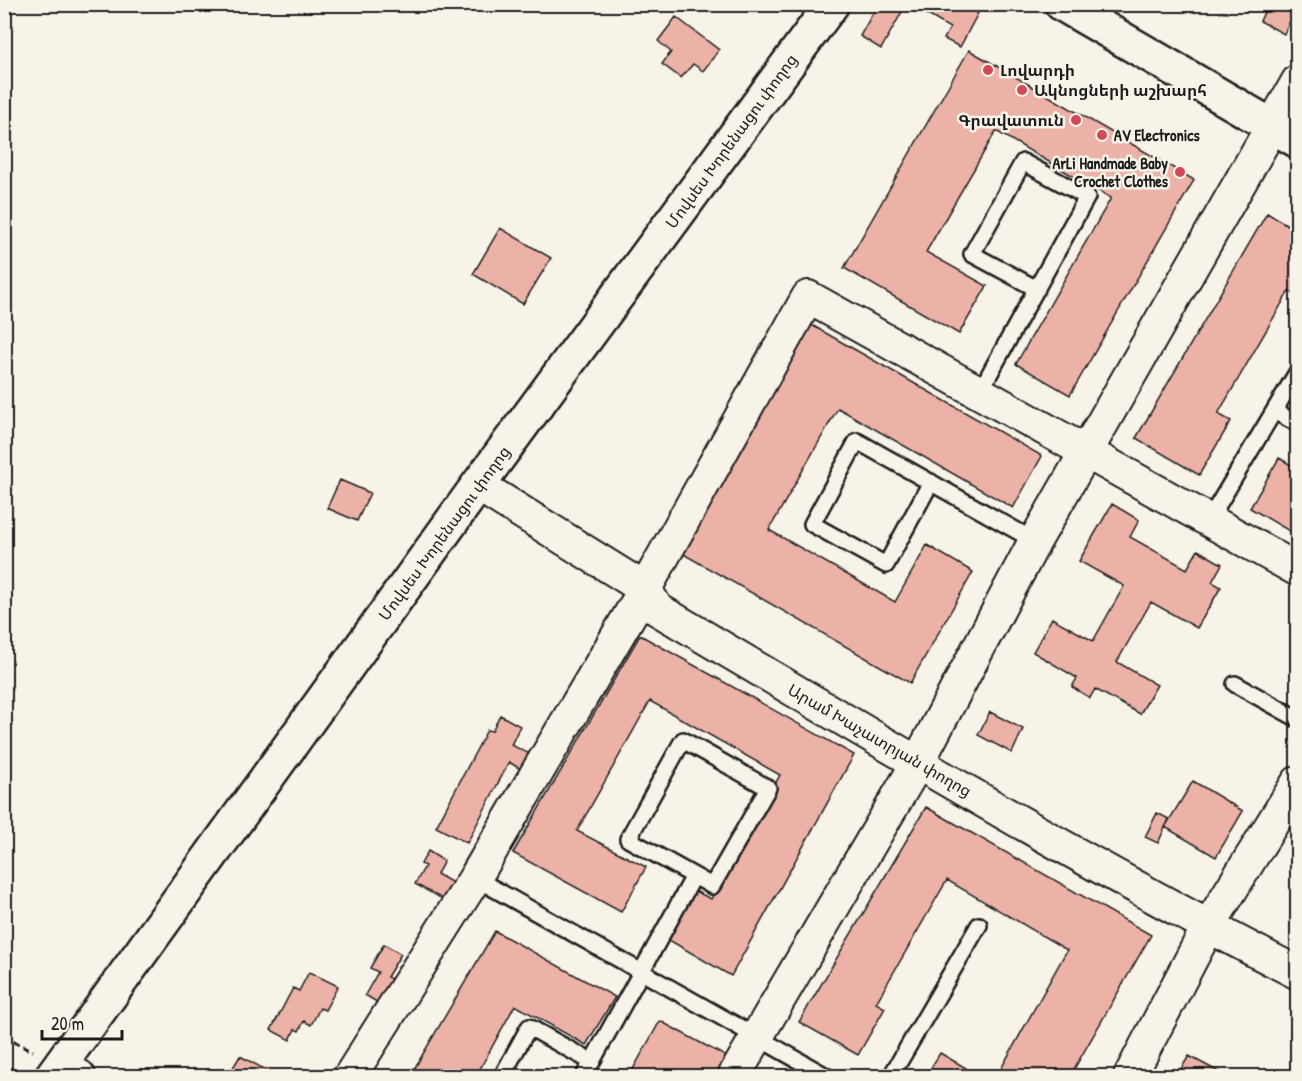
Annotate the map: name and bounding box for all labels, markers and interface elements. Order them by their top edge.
street label: Մովսես Խորենացու փողոց [660,49,802,233]
place label: Լովարդի [1000,59,1075,81]
marker: Լովարդի [981,63,995,77]
place label: Ակնոցների աշխարհ [1034,79,1207,101]
marker: Ակնոցների աշխարհ [1015,83,1029,97]
place label: Գրավատուն [958,109,1064,131]
marker: Գրավատուն [1069,113,1083,127]
place label: AV Electronics [1114,124,1201,146]
marker: AV Electronics [1095,128,1109,142]
place label: ArLi Handmade Baby Crochet Clothes [1052,152,1169,192]
marker: ArLi Handmade Baby Crochet Clothes [1173,165,1187,179]
street label: Մովսես Խորենացու փողոց [373,441,515,625]
street label: Արամ Խաչատրյան փողոց [784,678,976,802]
scale bar [42,1003,122,1041]
text: 20 m [51,1011,84,1036]

